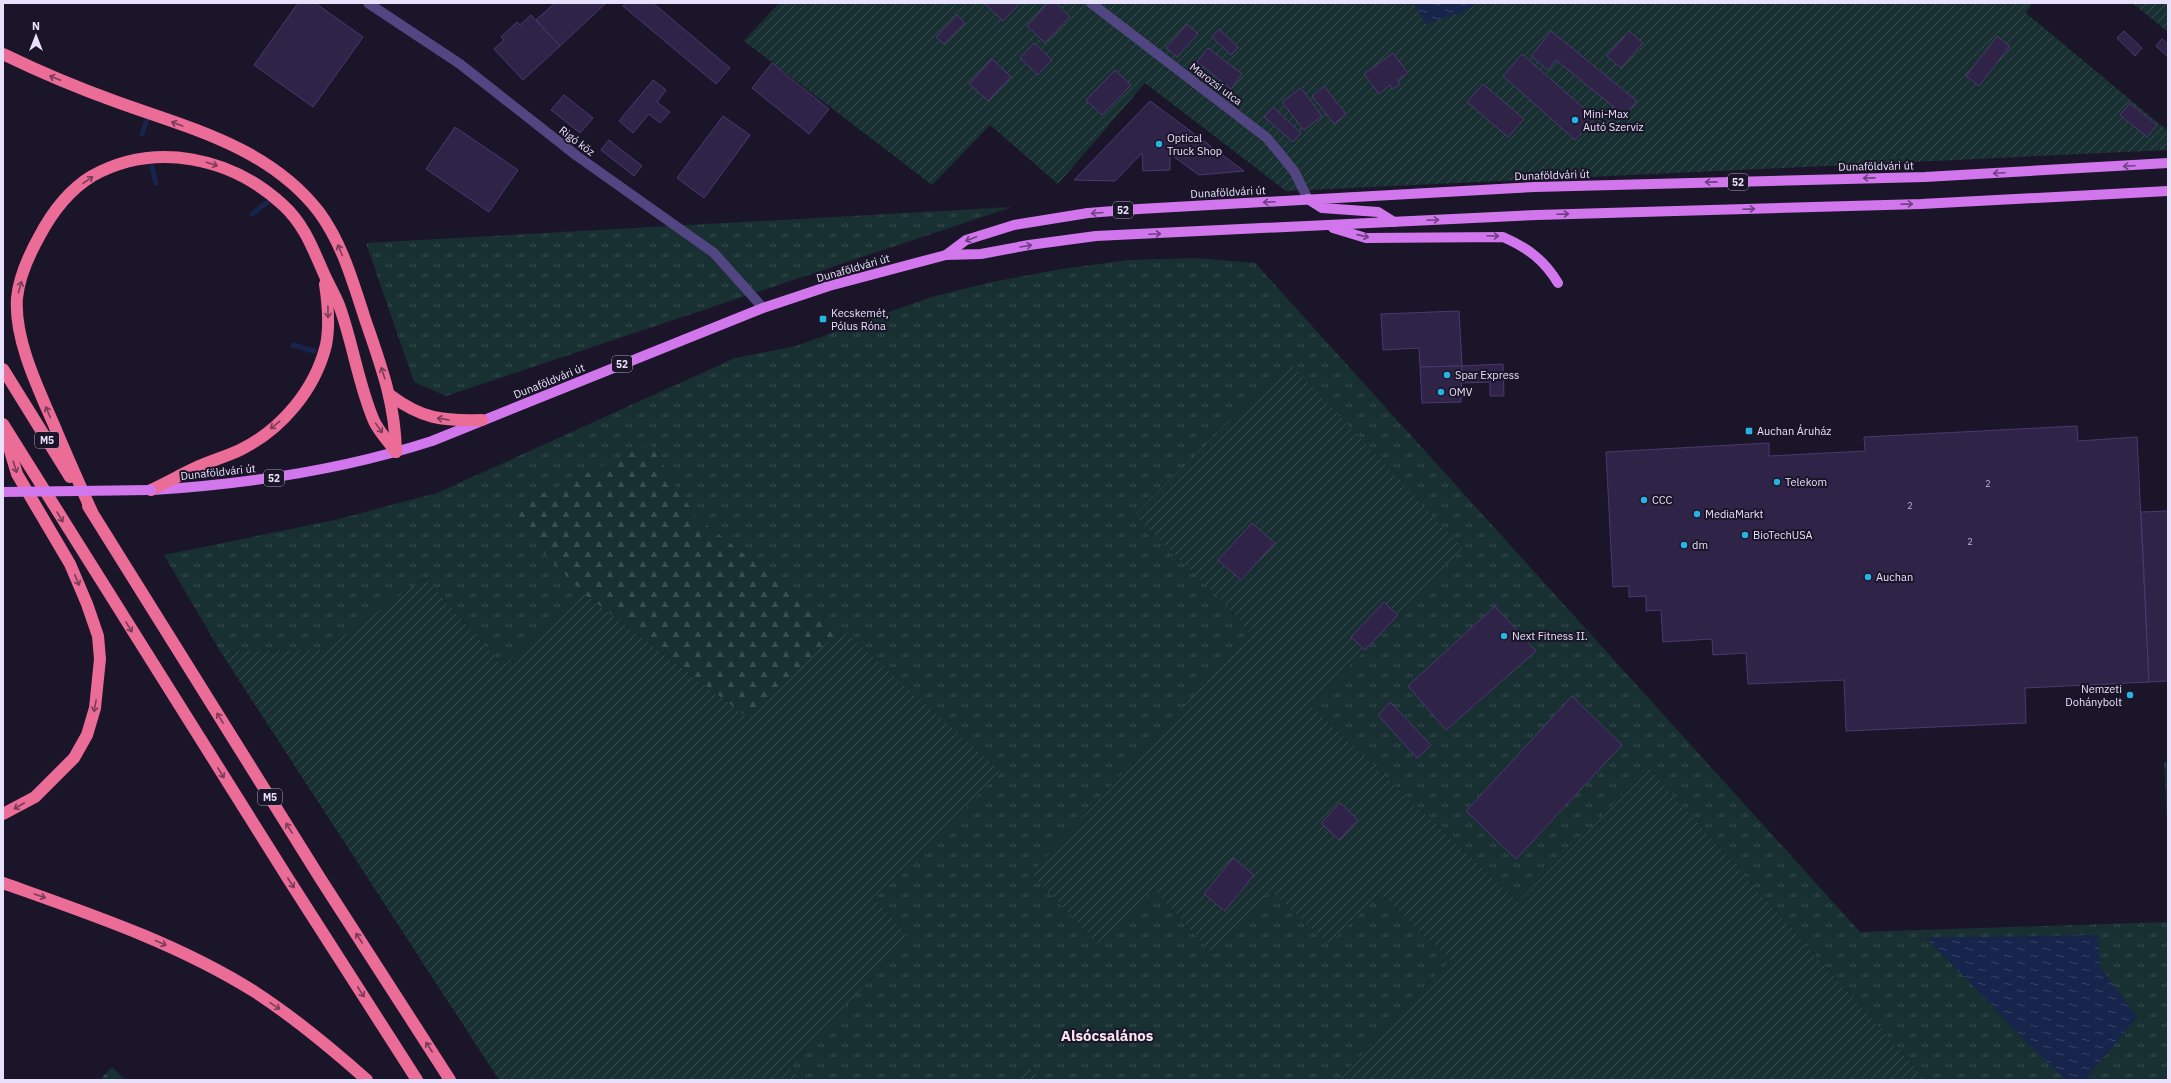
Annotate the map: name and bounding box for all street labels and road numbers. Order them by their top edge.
street label: Marozsi utca [1187,60,1245,108]
street label: Rigó köz [556,123,598,159]
street label: Dunaföldvári út [1838,158,1914,174]
street label: Dunaföldvári út [1514,167,1590,183]
road number: 52 [1728,174,1748,190]
street label: Dunaföldvári út [1190,183,1266,201]
road number: 52 [1113,202,1133,218]
street label: Dunaföldvári út [815,251,891,285]
road number: 52 [612,356,632,372]
street label: Dunaföldvári út [511,360,587,402]
road number: M5 [35,432,59,448]
street label: Dunaföldvári út [180,461,256,483]
road number: 52 [264,470,284,486]
road number: M5 [258,789,282,805]

